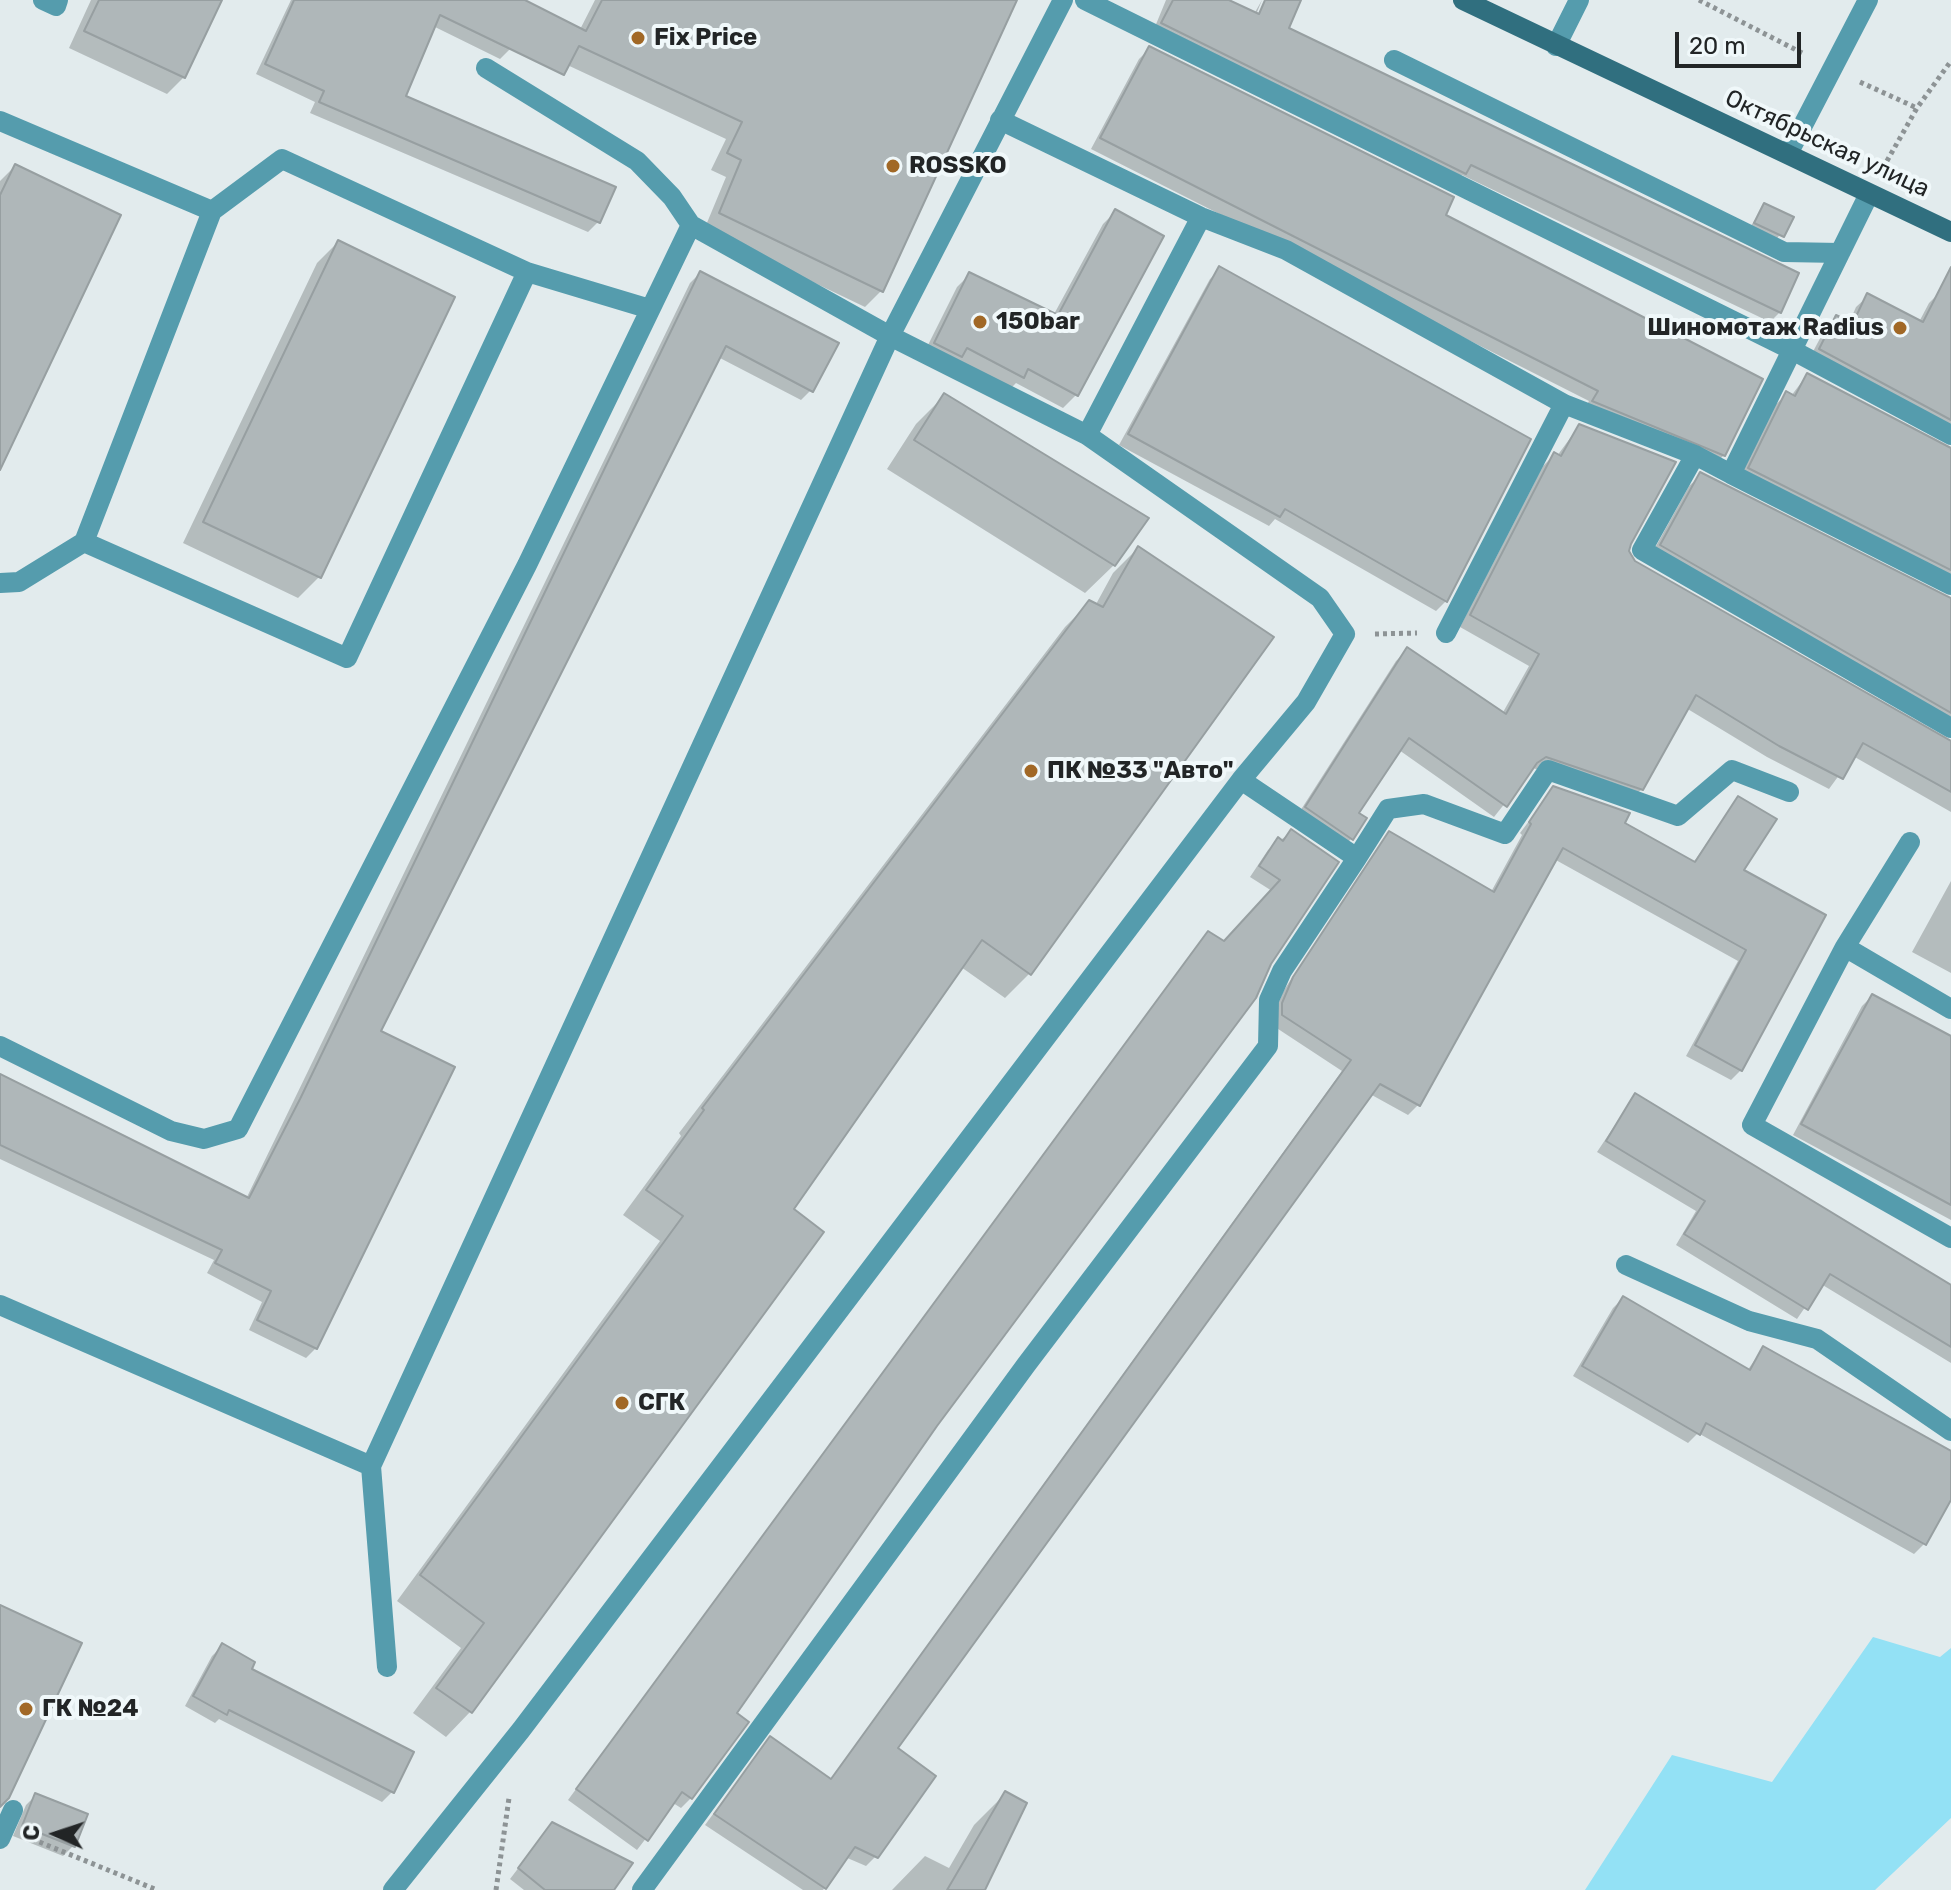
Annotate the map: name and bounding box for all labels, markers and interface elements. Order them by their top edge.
scale bar [1679,16,1805,66]
place label: Fix Price [654,24,757,52]
marker: Fix Price [629,29,647,47]
text: 20 m [1689,32,1746,60]
street label: Октябрьская улица [1720,84,1934,204]
place label: ROSSKO [909,152,1007,180]
marker: ROSSKO [884,157,902,175]
place label: 150bar [996,308,1080,336]
marker: 150bar [971,313,989,331]
place label: Шиномотаж Radius [1647,314,1884,342]
marker: Шиномотаж Radius [1891,319,1909,337]
place label: ПК №33 "Авто" [1047,757,1234,785]
marker: ПК №33 "Авто" [1022,762,1040,780]
place label: СГК [638,1389,685,1417]
marker: СГК [613,1394,631,1412]
place label: ГК №24 [42,1695,139,1723]
marker: ГК №24 [17,1700,35,1718]
north arrow [16,1794,96,1874]
text: С [18,1824,45,1841]

